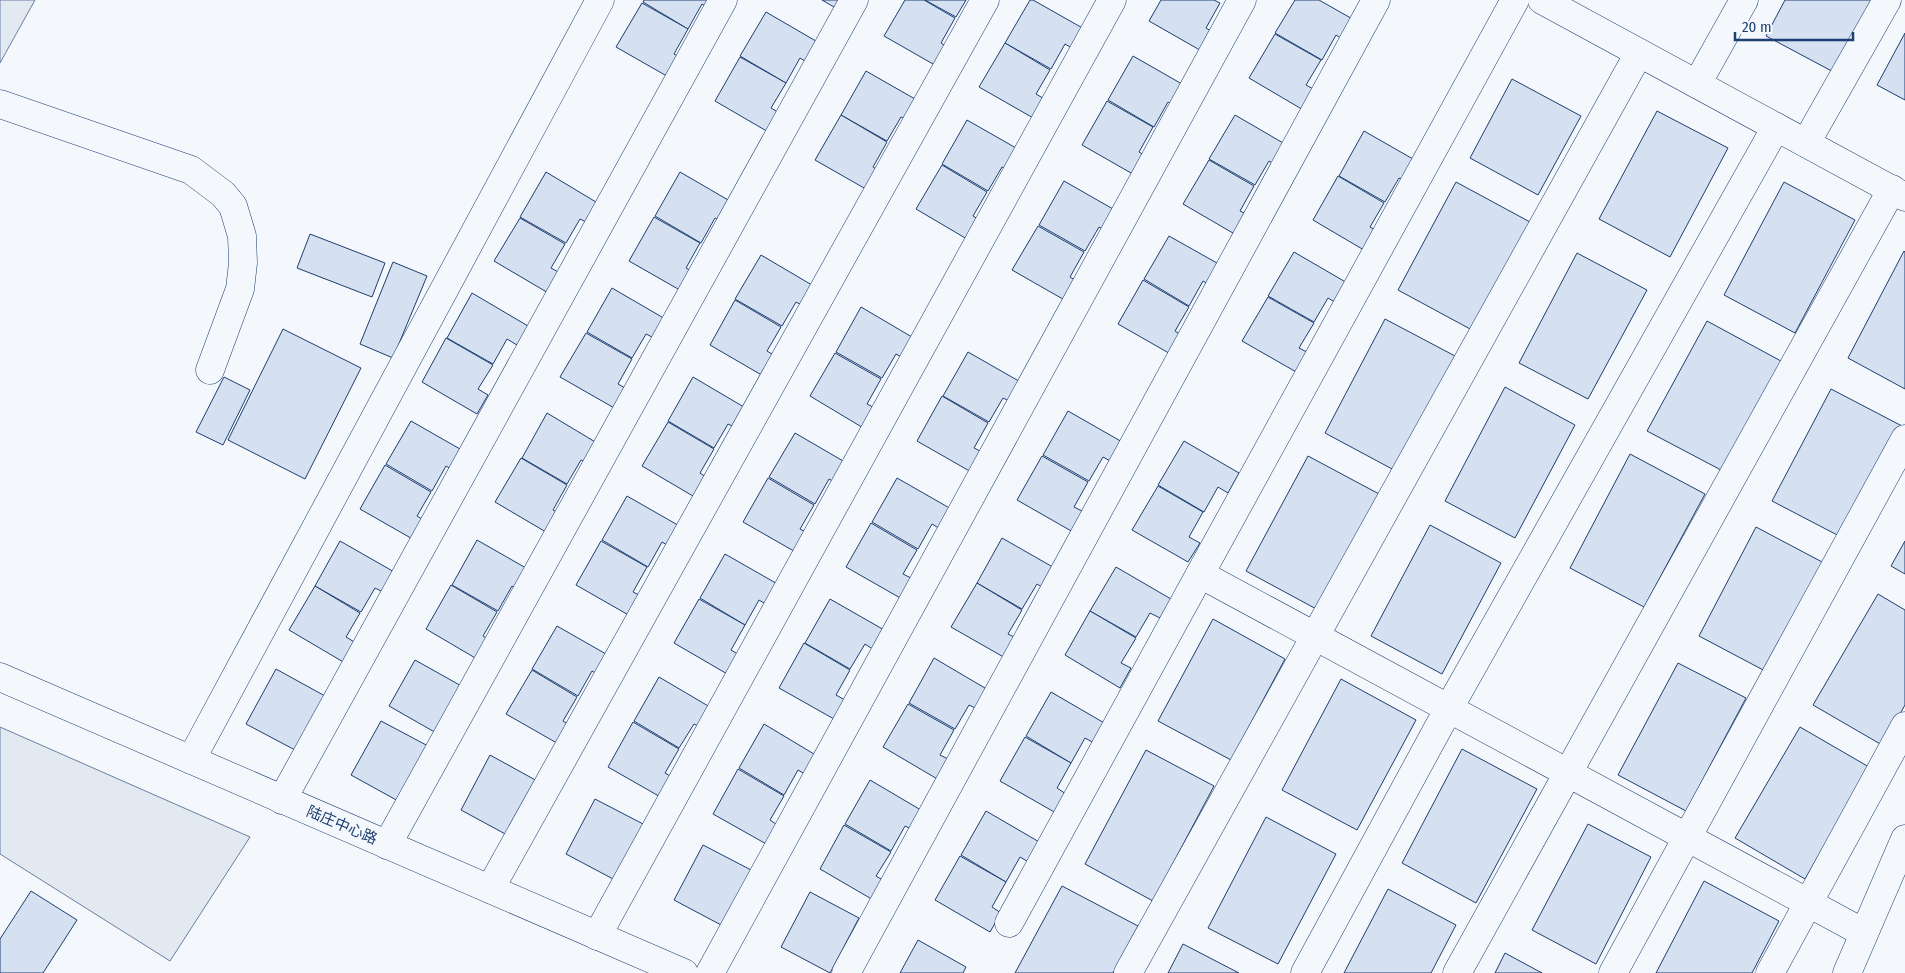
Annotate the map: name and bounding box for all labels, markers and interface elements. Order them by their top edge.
scale bar [1735,10,1852,42]
text: 20 m [1742,18,1772,36]
street label: 陆庄中心路 [304,802,380,848]

